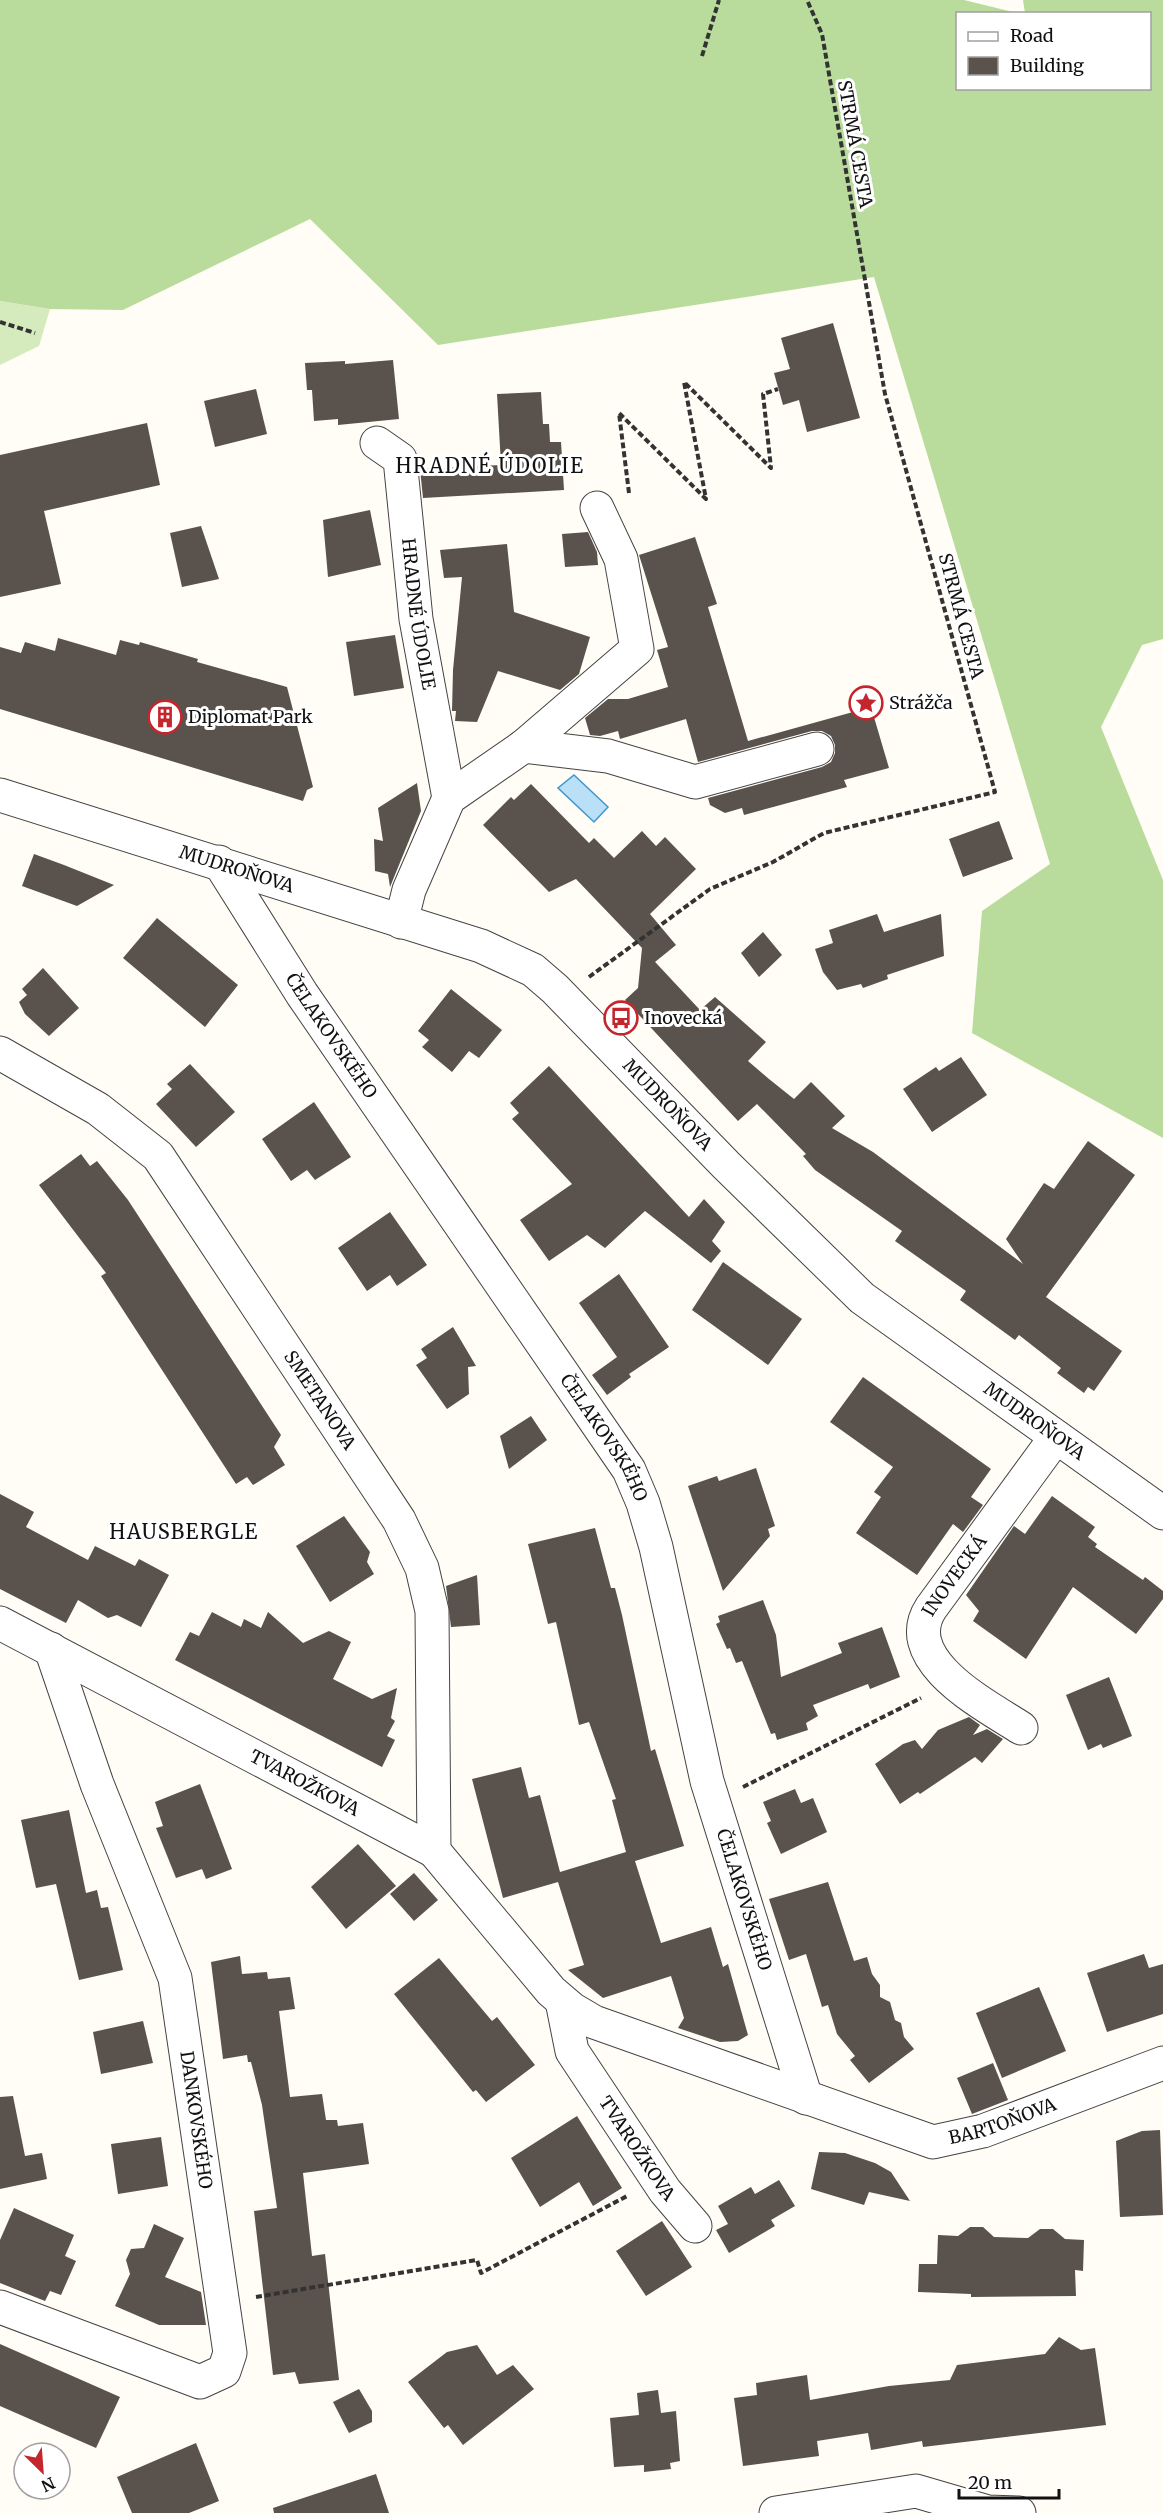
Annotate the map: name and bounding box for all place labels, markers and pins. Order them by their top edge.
place icon: Strážča [848,685,884,721]
place label: Strážča [889,691,953,714]
building icon: Diplomat Park [147,699,183,735]
place label: Diplomat Park [188,705,313,728]
bus stop icon: Inovecká [603,1000,639,1036]
place label: Inovecká [644,1006,723,1029]

